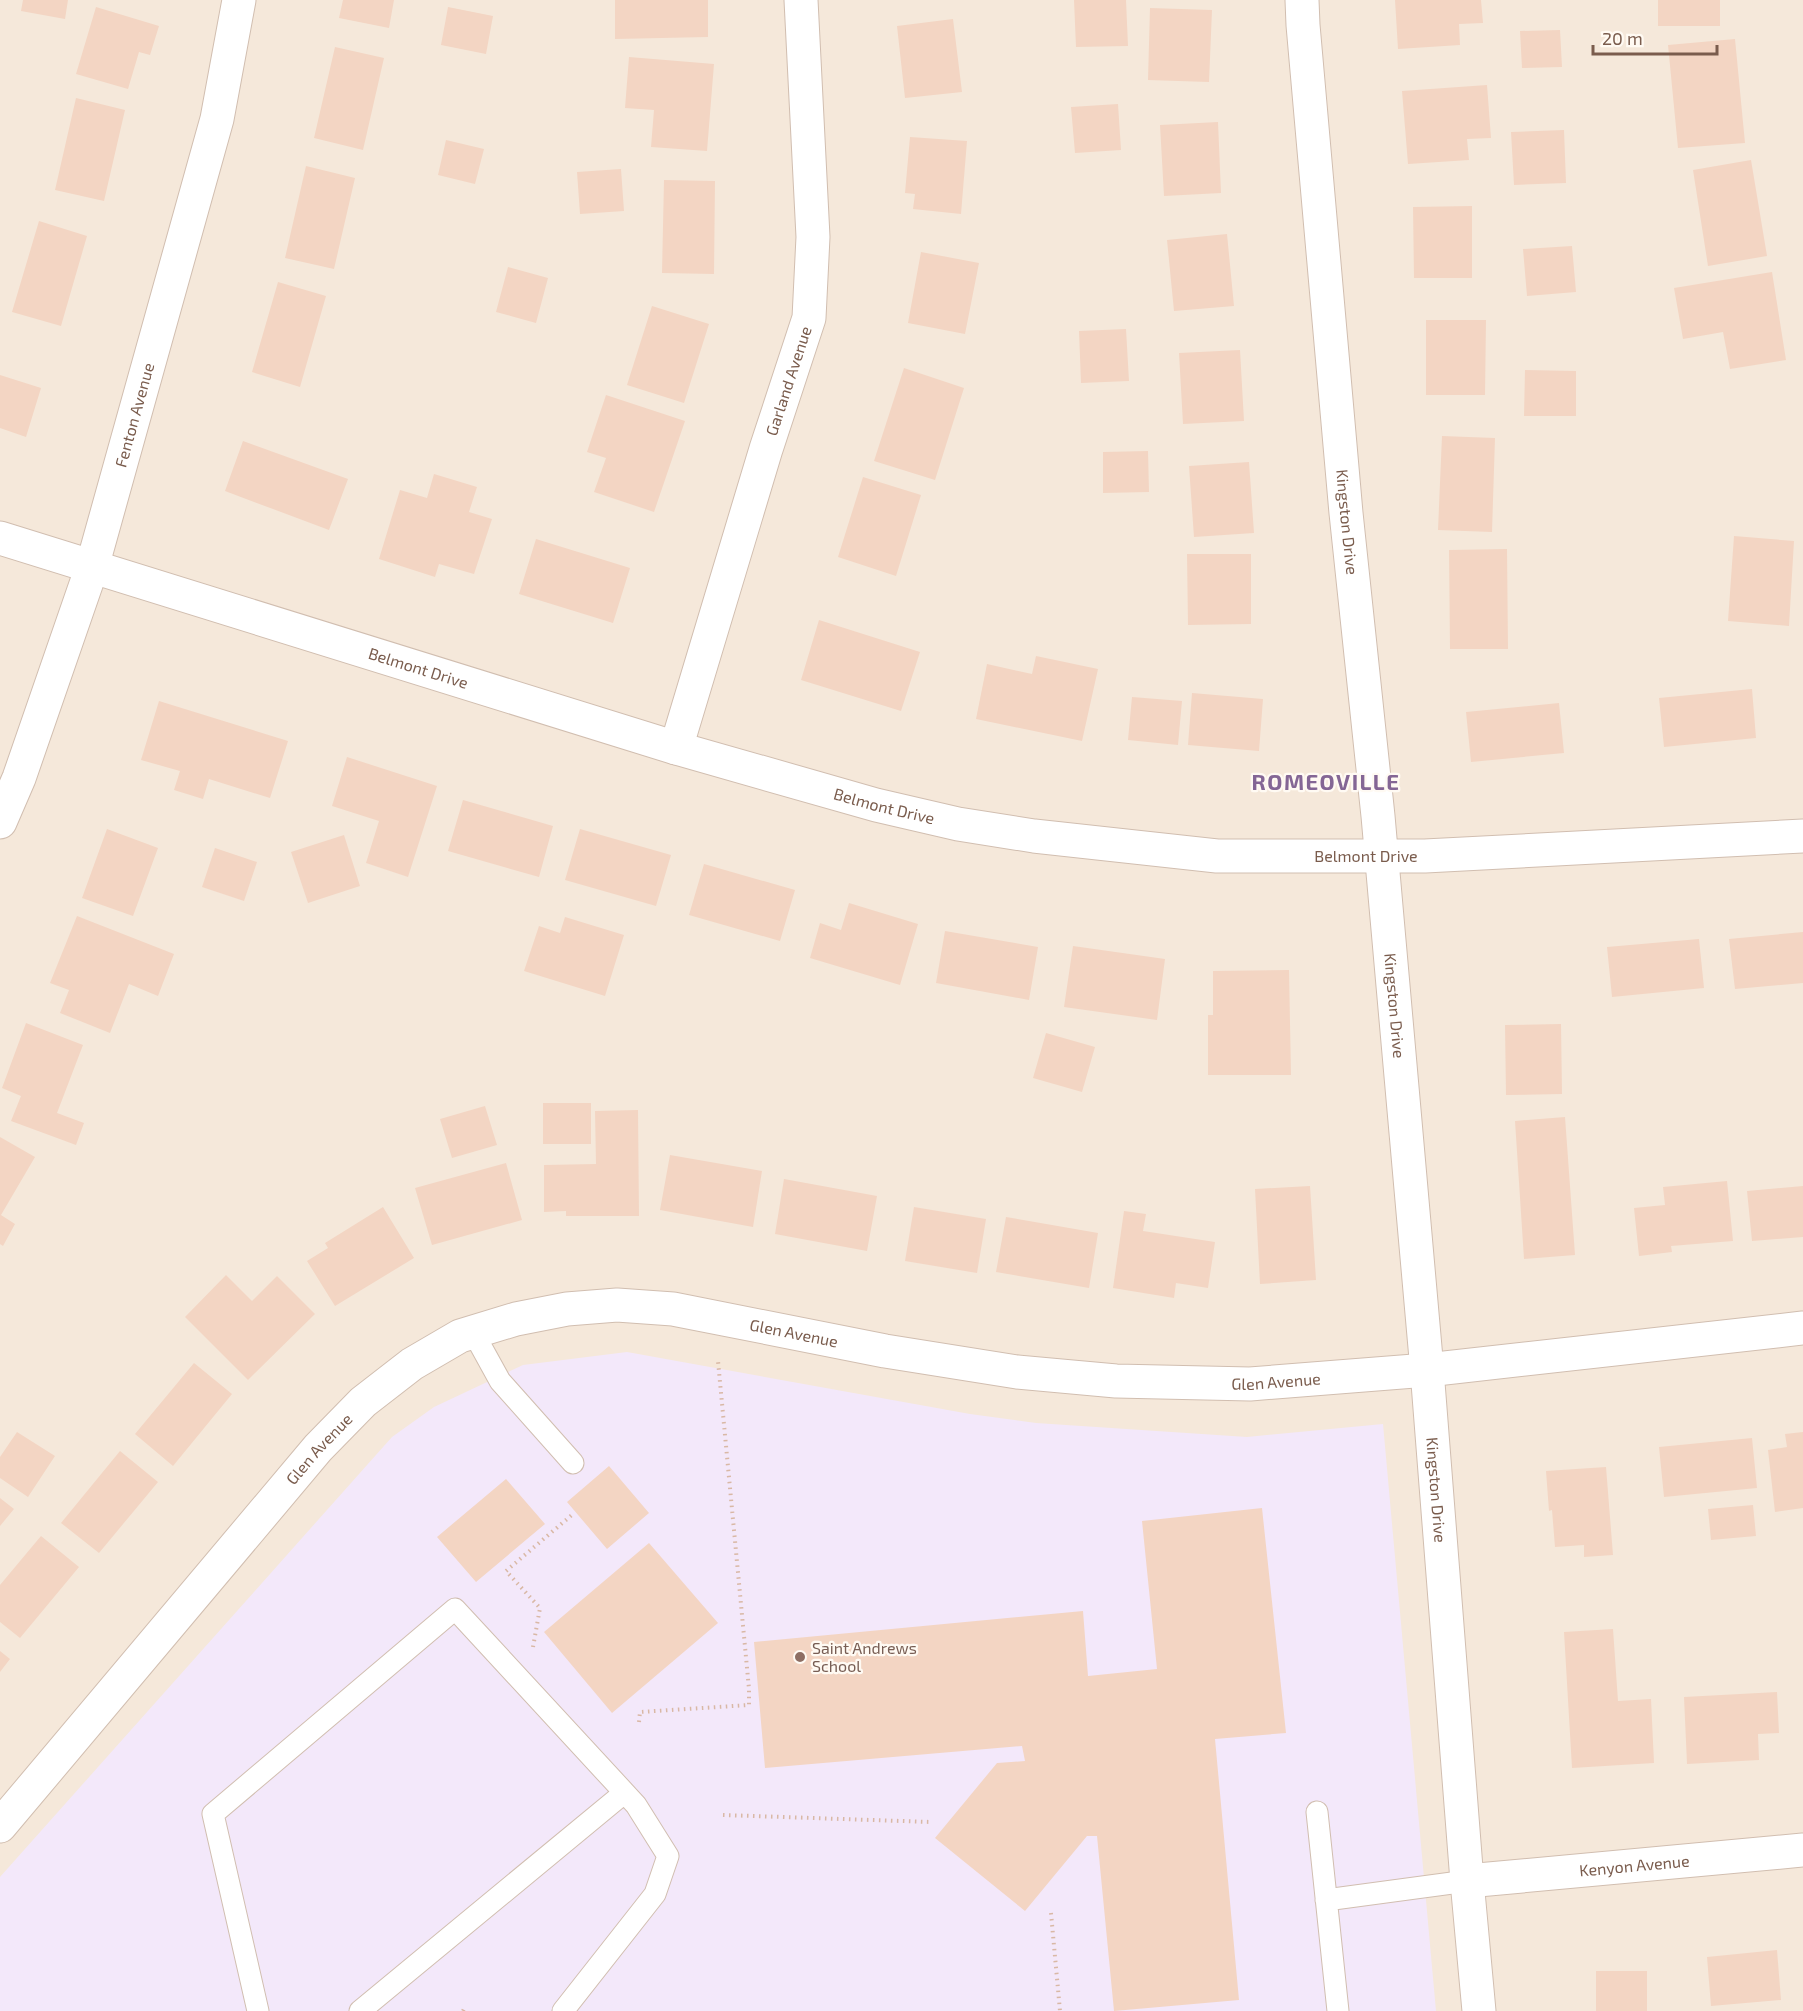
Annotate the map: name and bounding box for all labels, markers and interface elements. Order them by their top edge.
scale bar [1593,18,1718,56]
text: 20 m [1602,27,1643,49]
street label: Garland Avenue [761,323,815,438]
street label: Fenton Avenue [110,360,158,469]
street label: Kingston Drive [1333,468,1362,576]
street label: Belmont Drive [366,643,471,692]
district label: ROMEOVILLE [1252,768,1400,794]
street label: Belmont Drive [832,783,937,827]
street label: Belmont Drive [1314,846,1418,865]
street label: Kingston Drive [1381,952,1409,1059]
street label: Glen Avenue [748,1314,840,1350]
street label: Glen Avenue [1231,1368,1321,1393]
street label: Glen Avenue [282,1409,356,1488]
street label: Kingston Drive [1423,1436,1450,1543]
place label: Saint Andrews School [812,1638,917,1675]
marker: Saint Andrews School [793,1650,807,1664]
street label: Kenyon Avenue [1578,1851,1690,1880]

